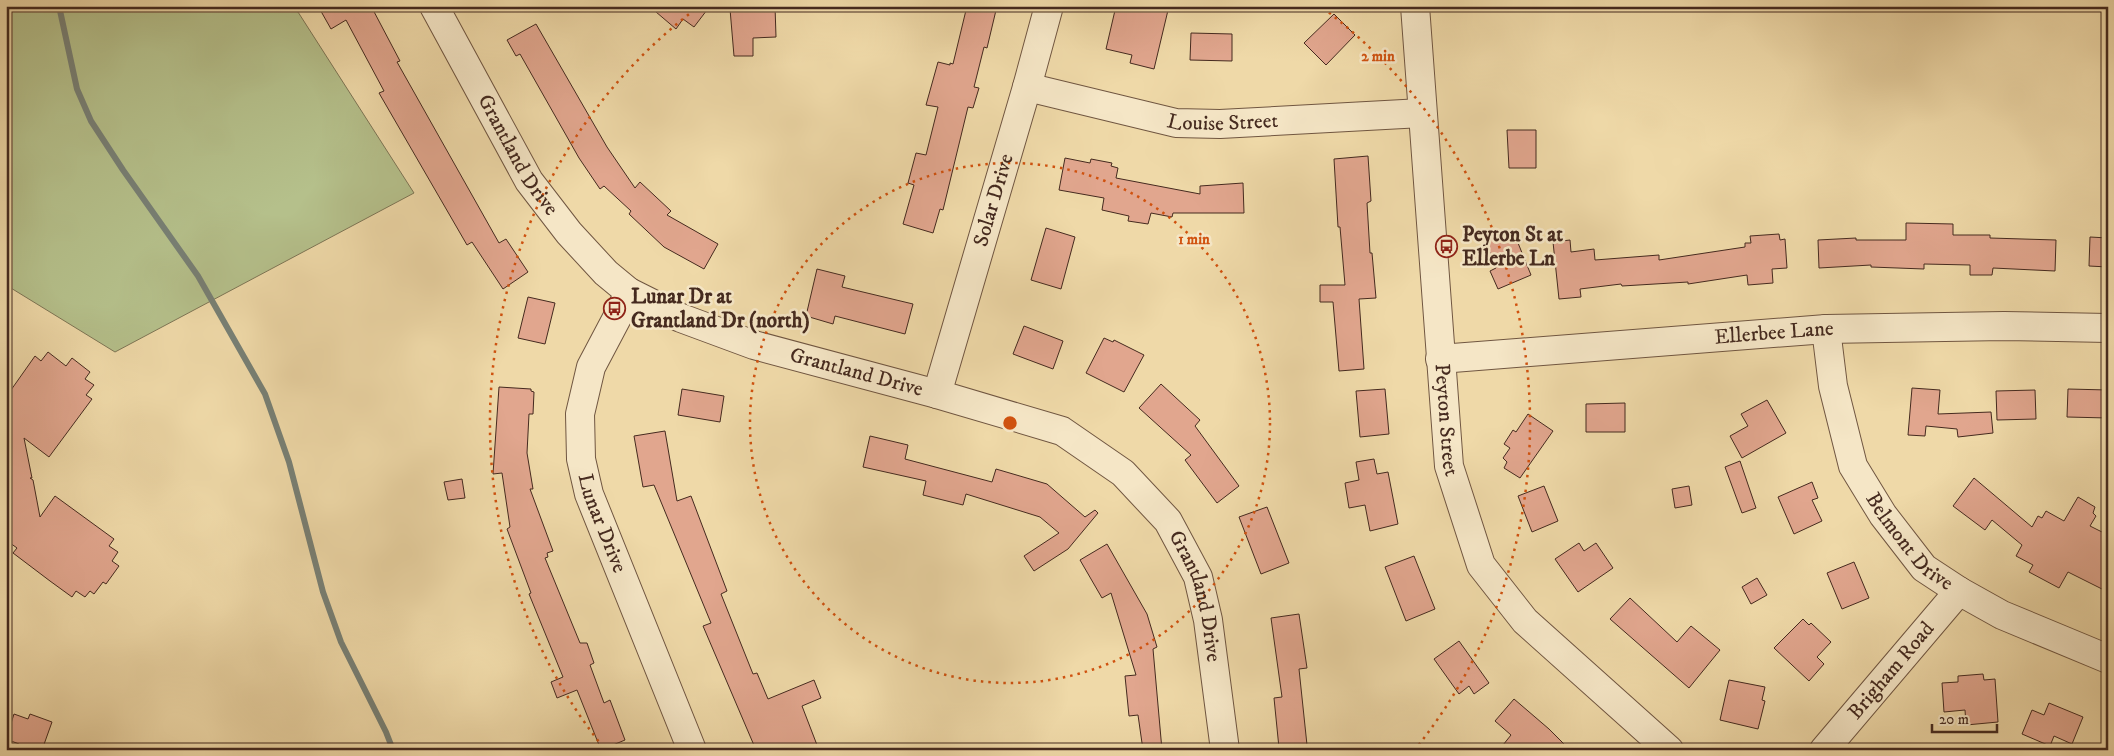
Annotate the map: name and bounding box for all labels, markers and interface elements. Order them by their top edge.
text: 2 min [1361,47,1395,66]
street label: Grantland Drive [471,90,564,221]
street label: Louise Street [1164,108,1279,137]
street label: Solar Drive [968,150,1020,250]
place label: Peyton St at Ellerbe Ln [1462,222,1563,272]
text: 1 min [1178,230,1210,249]
bus stop icon: Peyton St at Ellerbe Ln [1434,235,1458,259]
place label: Lunar Dr at Grantland Dr (north) [631,284,810,334]
bus stop icon: Lunar Dr at Grantland Dr (north) [603,297,627,321]
street label: Ellerbee Lane [1713,316,1834,351]
street label: Grantland Drive [787,342,926,403]
street label: Peyton Street [1428,363,1465,480]
centre of rings [1001,414,1019,432]
street label: Lunar Drive [572,471,632,577]
street label: Belmont Drive [1859,488,1958,597]
street label: Grantland Drive [1163,526,1226,664]
street label: Brigham Road [1842,616,1941,725]
scale bar [1932,701,1996,733]
text: 20 m [1939,710,1969,729]

